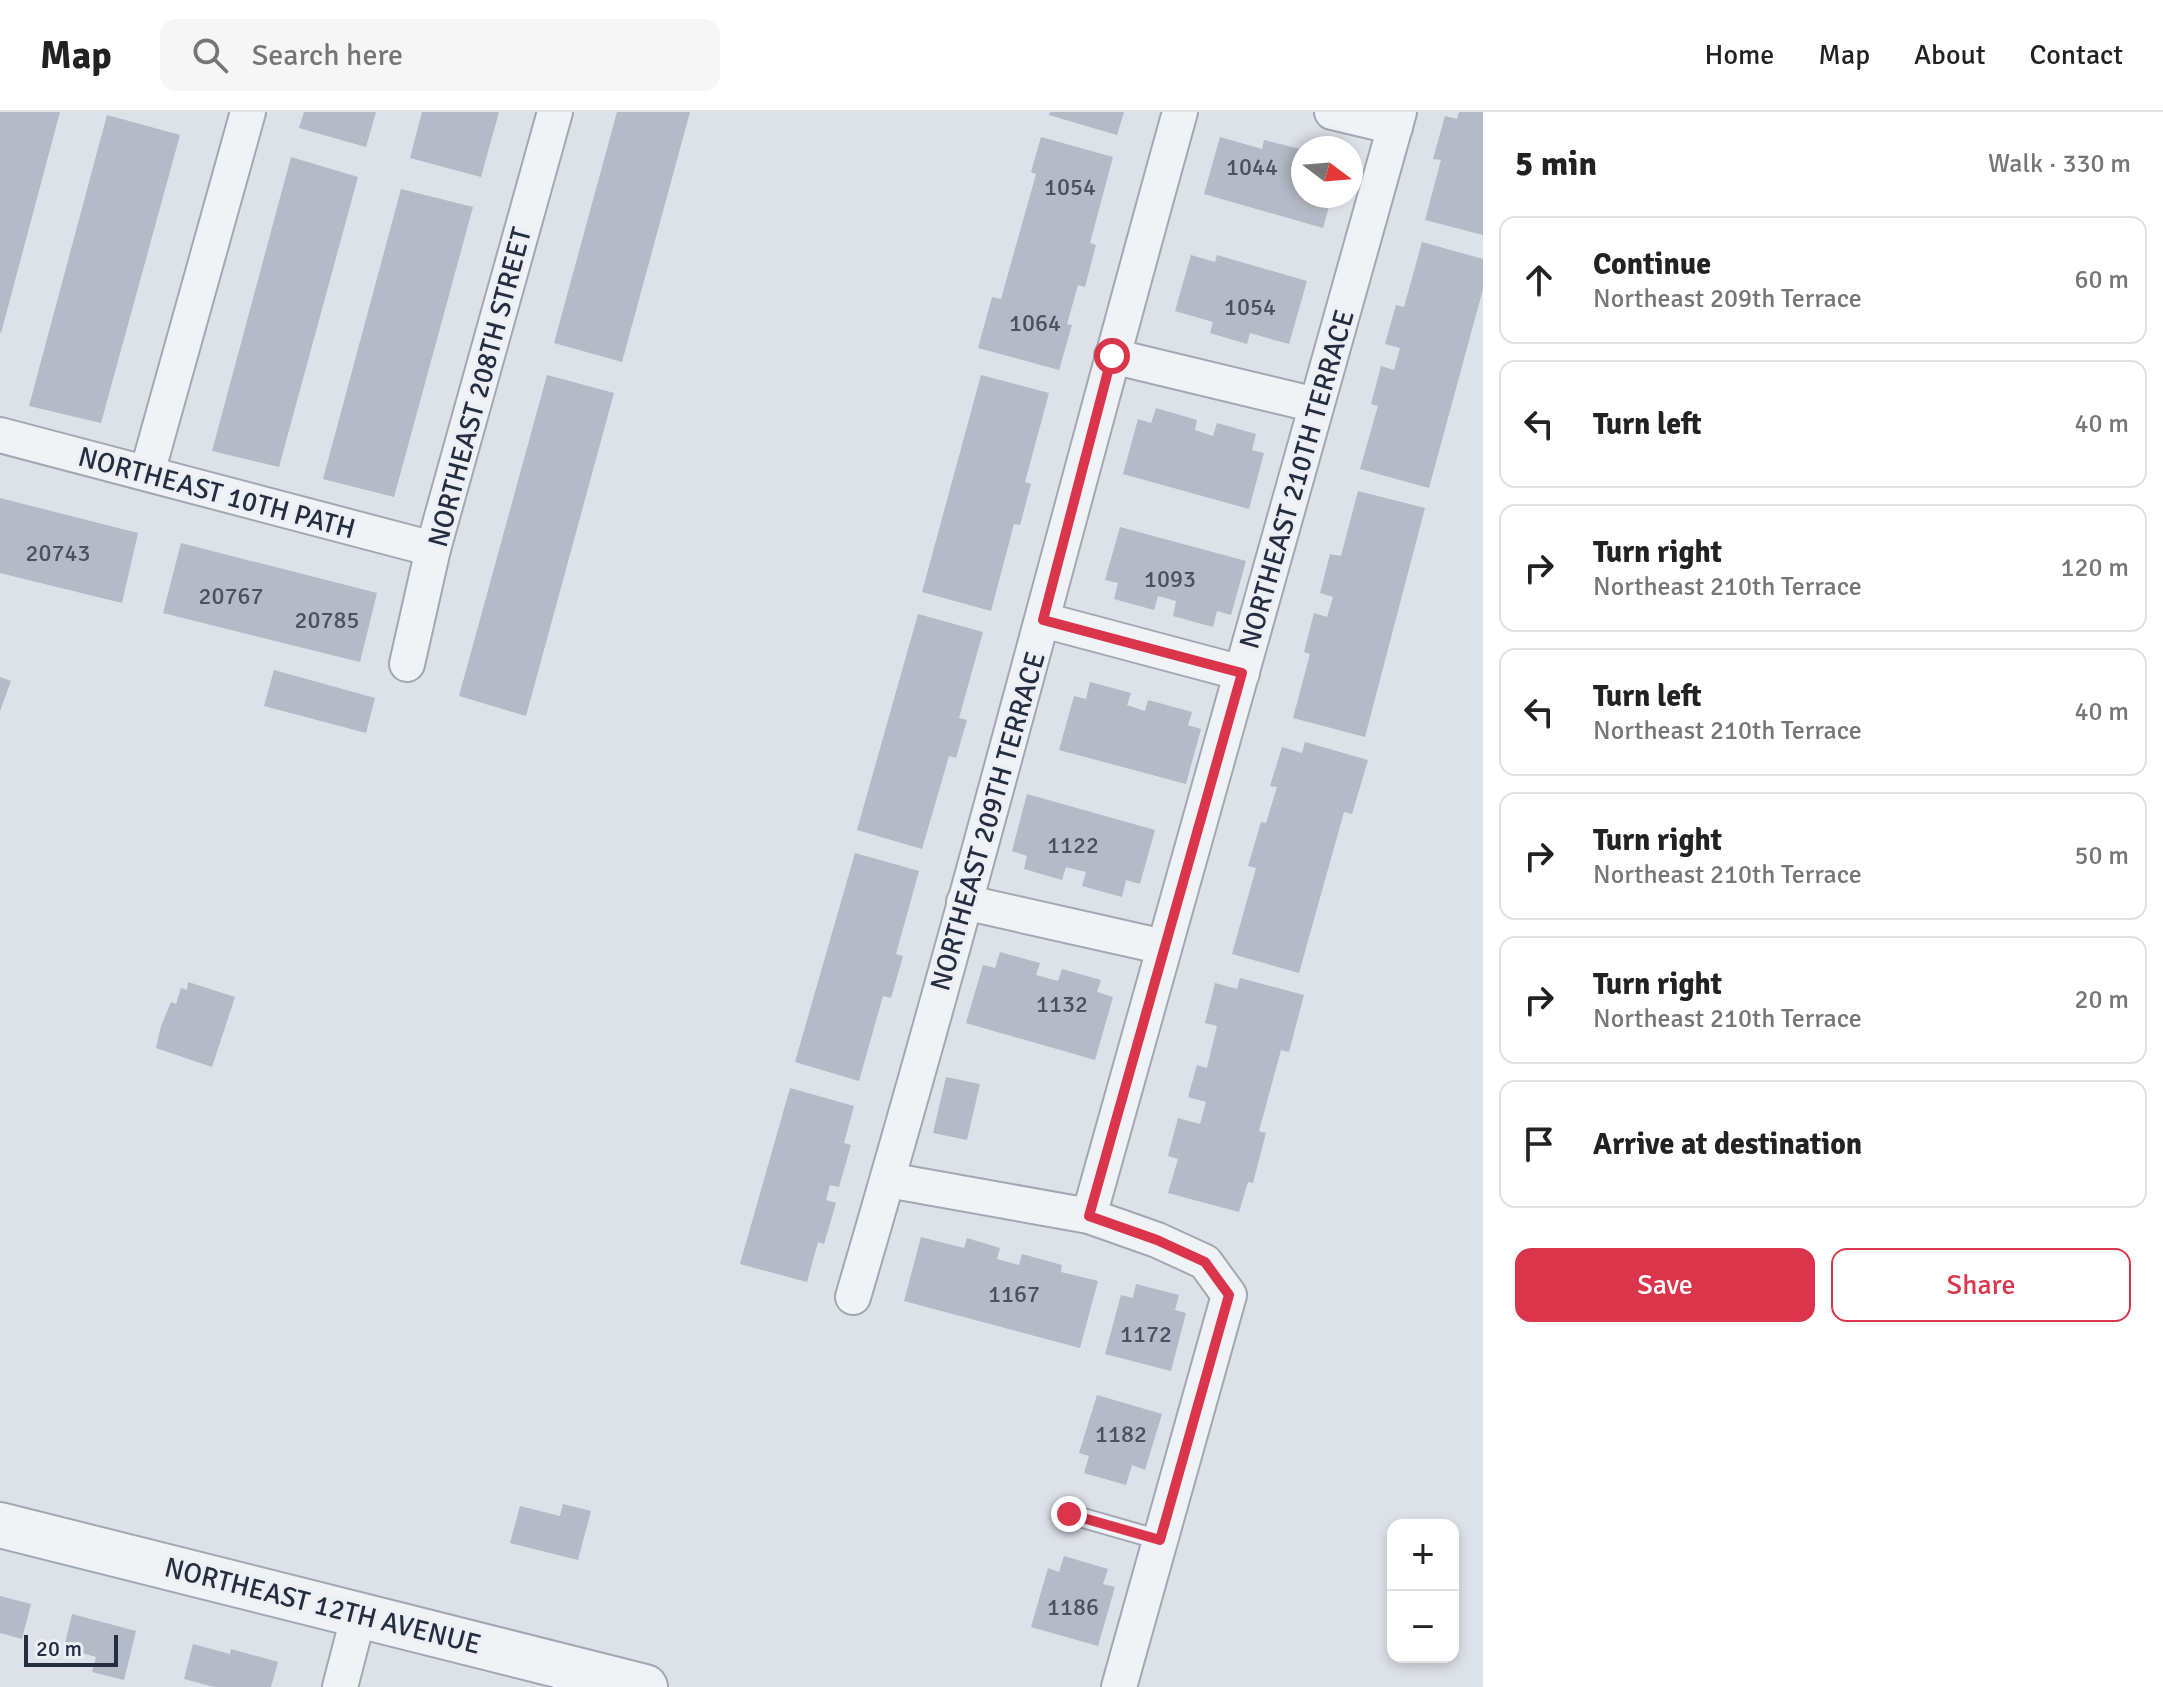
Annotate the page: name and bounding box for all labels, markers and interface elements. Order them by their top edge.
search box [160,19,720,91]
text: Map [40,32,112,79]
icon: search [188,33,232,77]
text: Search here [252,37,403,74]
text: Home [1705,38,1774,72]
text: Map [1818,38,1870,72]
text: About [1914,38,1986,72]
text: Contact [2030,38,2123,72]
north arrow [1291,136,1363,208]
text: 5 min [1515,143,1597,185]
text: Walk · 330 m [1988,148,2131,180]
house number: 1044 [1226,152,1278,182]
house number: 1054 [1044,172,1096,202]
street label: NORTHEAST 208TH STREET [421,224,539,551]
text: Continue [1593,246,1711,283]
icon: ahead [1517,258,1561,302]
text: 60 m [2074,264,2129,296]
text: Northeast 209th Terrace [1593,283,1862,315]
house number: 1054 [1224,292,1276,322]
street label: NORTHEAST 210TH TERRACE [1232,306,1362,653]
house number: 1064 [1009,308,1061,338]
route start [1094,338,1130,374]
icon: left [1517,402,1561,446]
text: Turn left [1593,406,1702,443]
text: 40 m [2074,408,2129,440]
street label: NORTHEAST 10TH PATH [74,440,359,546]
text: Turn right [1593,534,1722,571]
house number: 20743 [26,538,90,568]
icon: right [1517,546,1561,590]
text: 120 m [2060,552,2129,584]
house number: 1093 [1144,564,1196,594]
text: Northeast 210th Terrace [1593,571,1862,603]
house number: 20767 [199,581,263,611]
house number: 20785 [295,605,359,635]
street label: NORTHEAST 209TH TERRACE [923,648,1053,995]
text: Turn left [1593,678,1702,715]
icon: left [1517,690,1561,734]
text: 40 m [2074,696,2129,728]
text: Northeast 210th Terrace [1593,715,1862,747]
text: Turn right [1593,822,1722,859]
house number: 1122 [1047,830,1099,860]
icon: right [1517,834,1561,878]
text: 50 m [2074,840,2129,872]
text: Northeast 210th Terrace [1593,859,1862,891]
text: Turn right [1593,966,1722,1003]
icon: right [1517,978,1561,1022]
text: 20 m [2074,984,2129,1016]
house number: 1132 [1036,989,1088,1019]
text: Northeast 210th Terrace [1593,1003,1862,1035]
icon: arrive [1517,1122,1561,1166]
text: Arrive at destination [1593,1126,1862,1163]
button: Save [1515,1248,1815,1322]
button: Share [1831,1248,2131,1322]
house number: 1167 [988,1279,1040,1309]
house number: 1172 [1120,1319,1172,1349]
house number: 1182 [1095,1419,1147,1449]
route end [1051,1496,1087,1532]
map controls [1387,1519,1459,1663]
button: + [1387,1519,1459,1591]
street label: NORTHEAST 12TH AVENUE [161,1550,484,1662]
button: − [1387,1591,1459,1663]
house number: 1186 [1047,1592,1099,1622]
scale bar [24,1631,118,1667]
text: 20 m [36,1635,82,1662]

